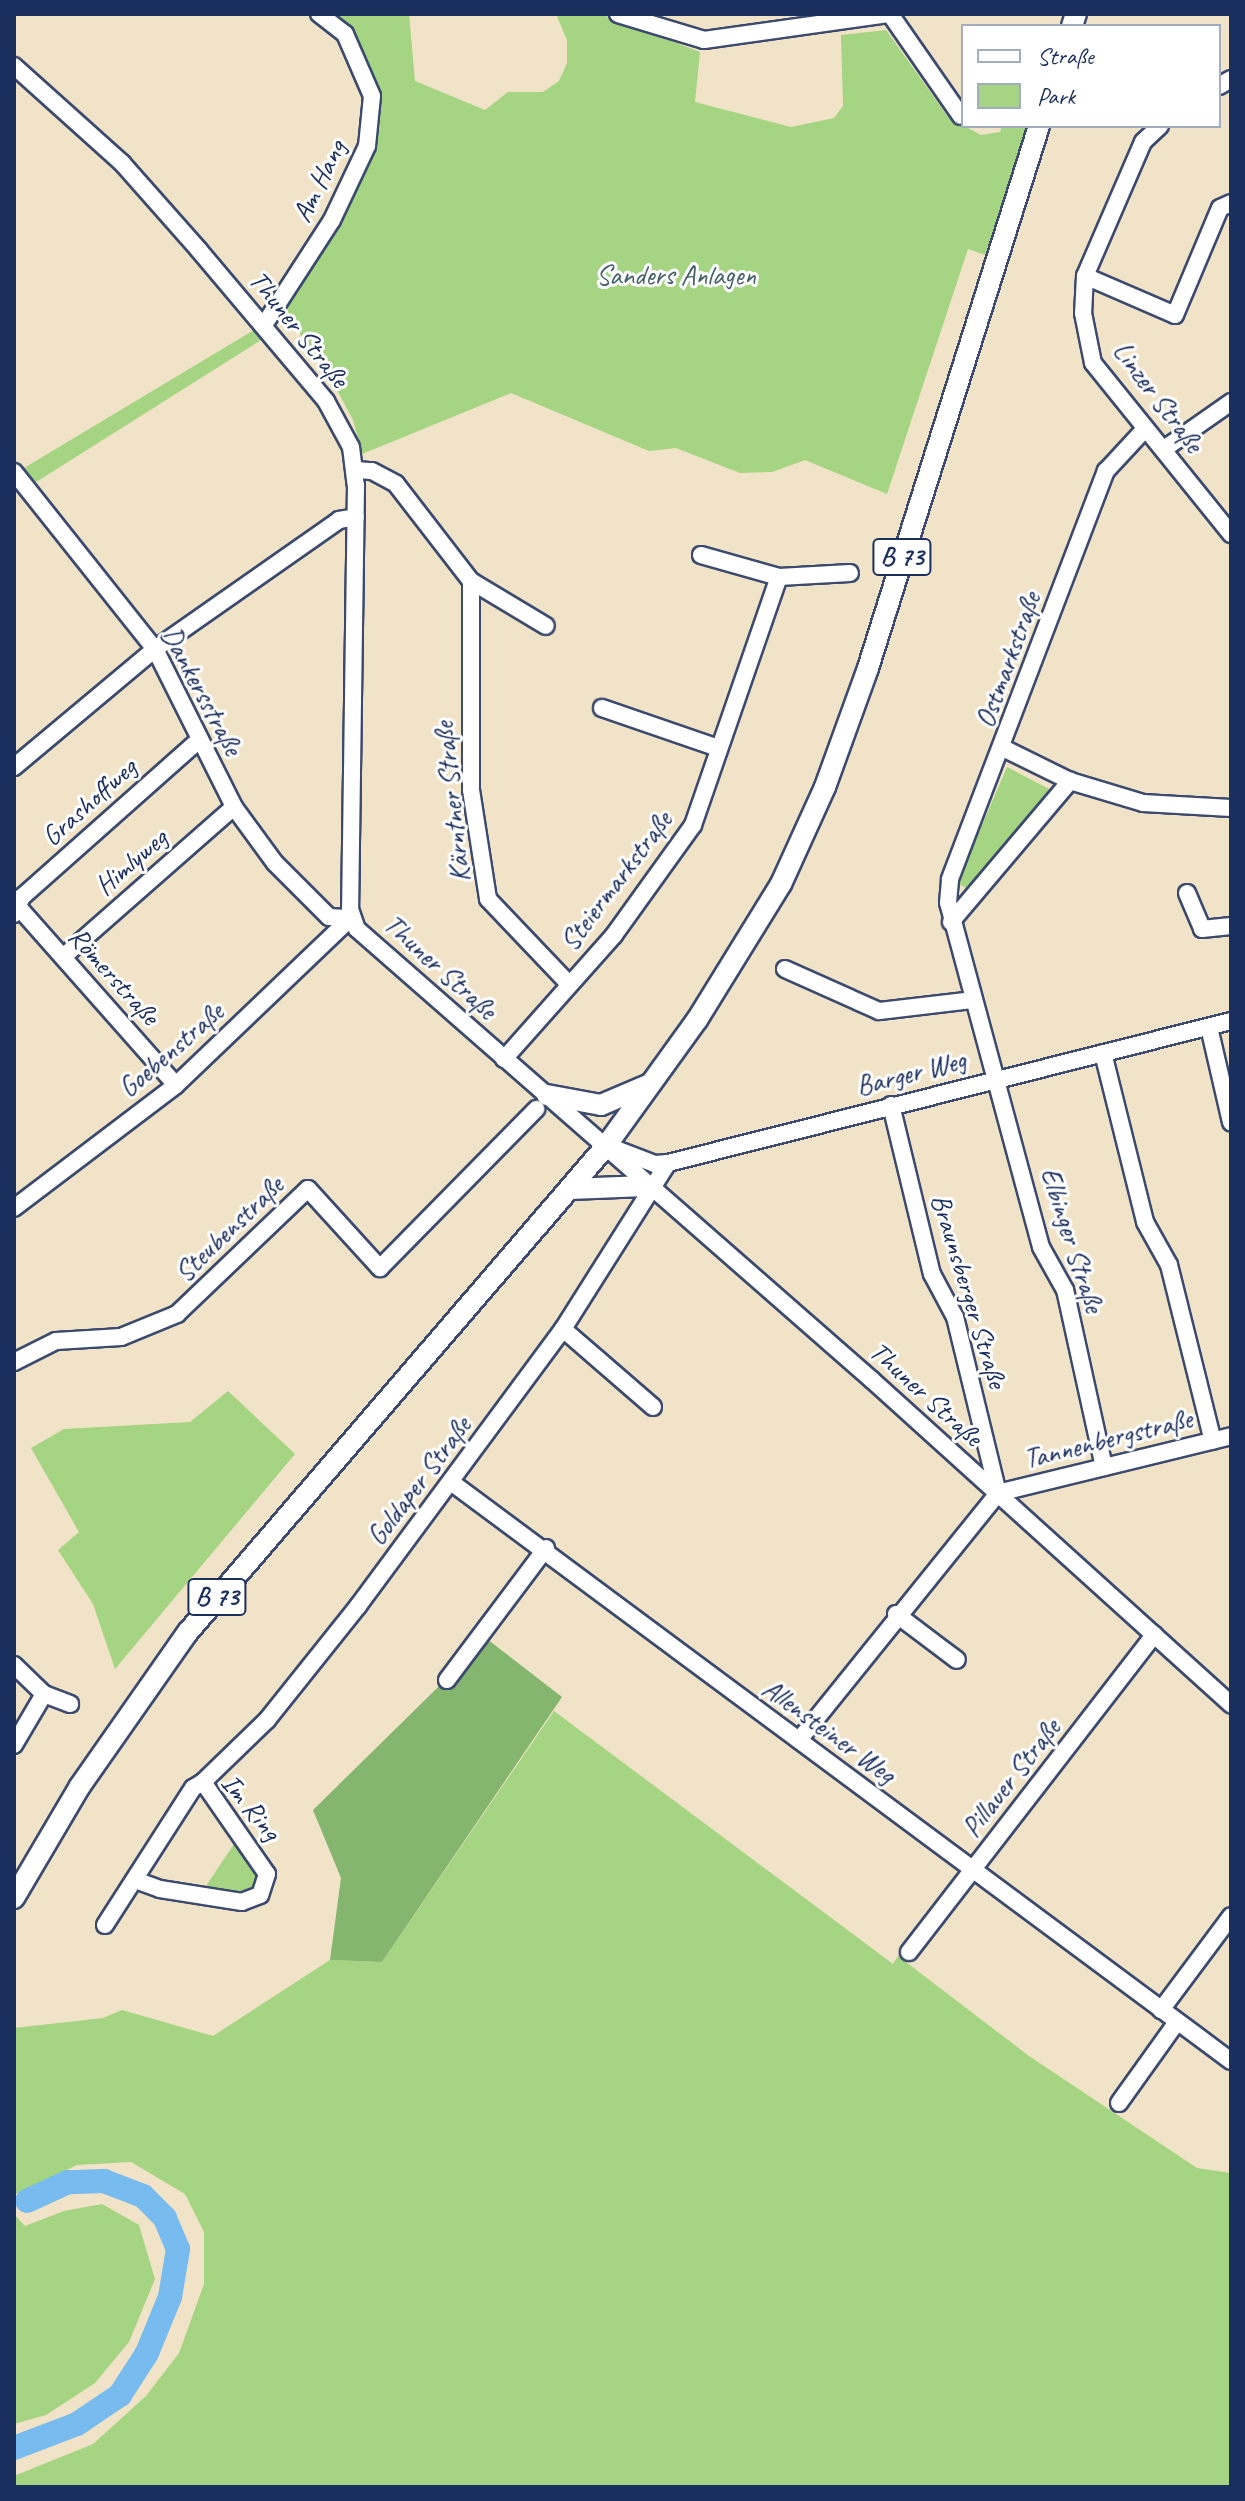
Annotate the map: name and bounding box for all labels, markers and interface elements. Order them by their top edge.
legend [961,24,1221,128]
text: Straße [1037,41,1094,71]
text: Park [1037,81,1075,111]
street label: Am Hang [285,135,353,227]
park label: Sanders Anlagen [596,258,756,292]
street label: Thuner Straße [241,264,357,394]
street label: Linzer Straße [1105,335,1211,459]
road number: B 73 [872,535,932,579]
street label: Ostmarkstraße [968,588,1048,732]
street label: Dankersstraße [154,621,250,761]
street label: Kärntner Straße [427,719,477,885]
street label: Grashoffweg [35,751,143,853]
street label: Steiermarkstraße [553,805,679,957]
street label: Himlyweg [88,822,174,902]
street label: Thuner Straße [376,907,504,1027]
street label: Römerstraße [61,920,167,1032]
street label: Goebenstraße [112,995,230,1105]
street label: Barger Weg [852,1043,970,1103]
street label: Elbinger Straße [1033,1163,1111,1317]
street label: Steubenstraße [168,1169,290,1289]
street label: Braunsberger Straße [923,1189,1015,1393]
street label: Thuner Straße [862,1334,990,1454]
street label: Tannenbergstraße [1020,1402,1196,1476]
street label: Goldaper Straße [360,1410,478,1552]
road number: B 73 [187,1575,247,1619]
street label: Allensteiner Weg [756,1671,902,1791]
street label: Pillauer Straße [954,1712,1068,1844]
street label: Im Ring [214,1767,288,1847]

